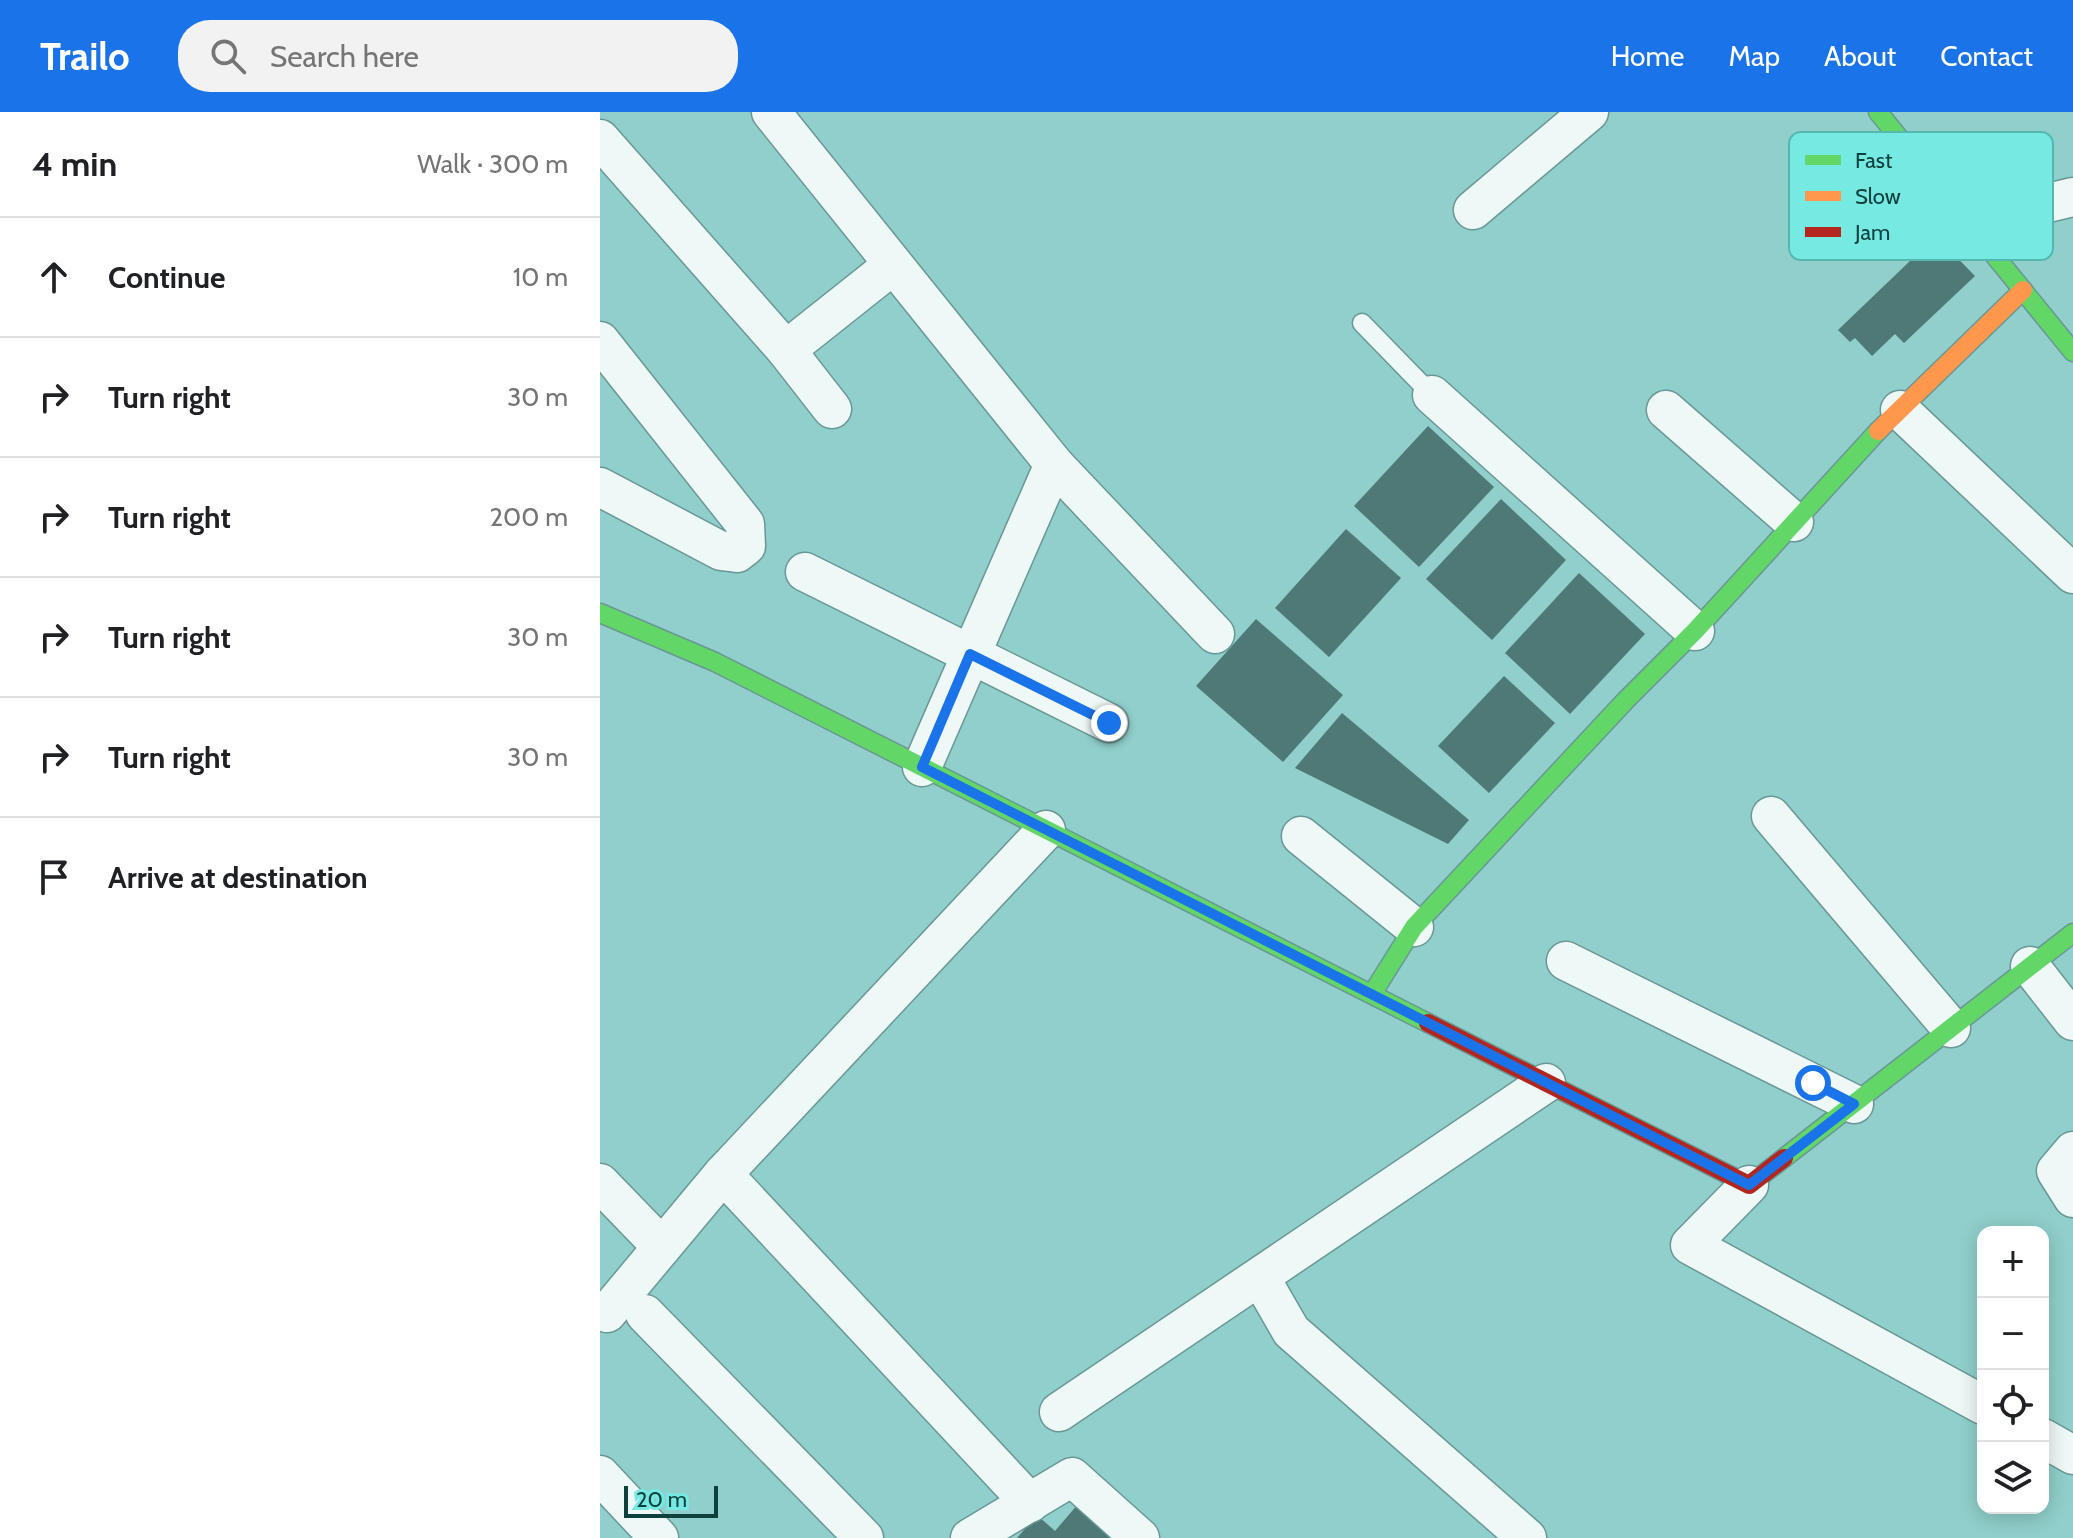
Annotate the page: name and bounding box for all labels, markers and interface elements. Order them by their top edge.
search box [178,20,738,92]
text: Trailo [40,33,130,80]
icon: search [206,34,250,78]
text: Search here [270,38,419,75]
text: Home [1611,39,1684,73]
text: Map [1728,39,1780,73]
text: About [1824,39,1896,73]
text: Contact [1940,39,2033,73]
legend [1789,132,2053,260]
text: 4 min [32,143,117,185]
text: Fast [1855,147,1893,174]
text: Walk · 300 m [417,148,568,180]
text: Slow [1855,183,1901,210]
text: Jam [1854,219,1890,246]
icon: ahead [32,255,76,299]
text: Continue [108,259,225,296]
text: 10 m [513,261,568,293]
icon: right [32,375,76,419]
text: Turn right [108,379,231,416]
text: 30 m [507,381,568,413]
icon: right [32,495,76,539]
text: Turn right [108,499,231,536]
text: 200 m [489,501,568,533]
icon: right [32,615,76,659]
text: Turn right [108,619,231,656]
text: 30 m [507,621,568,653]
route end [1091,705,1127,741]
icon: right [32,735,76,779]
text: Turn right [108,739,231,776]
text: 30 m [507,741,568,773]
icon: arrive [32,855,76,899]
text: Arrive at destination [108,859,368,896]
route start [1795,1065,1831,1101]
map controls [1977,1226,2049,1514]
button: + [1977,1226,2049,1298]
button: − [1977,1298,2049,1370]
button: locate [1977,1370,2049,1442]
button: layers [1977,1442,2049,1514]
scale bar [624,1482,718,1518]
text: 20 m [636,1486,687,1513]

